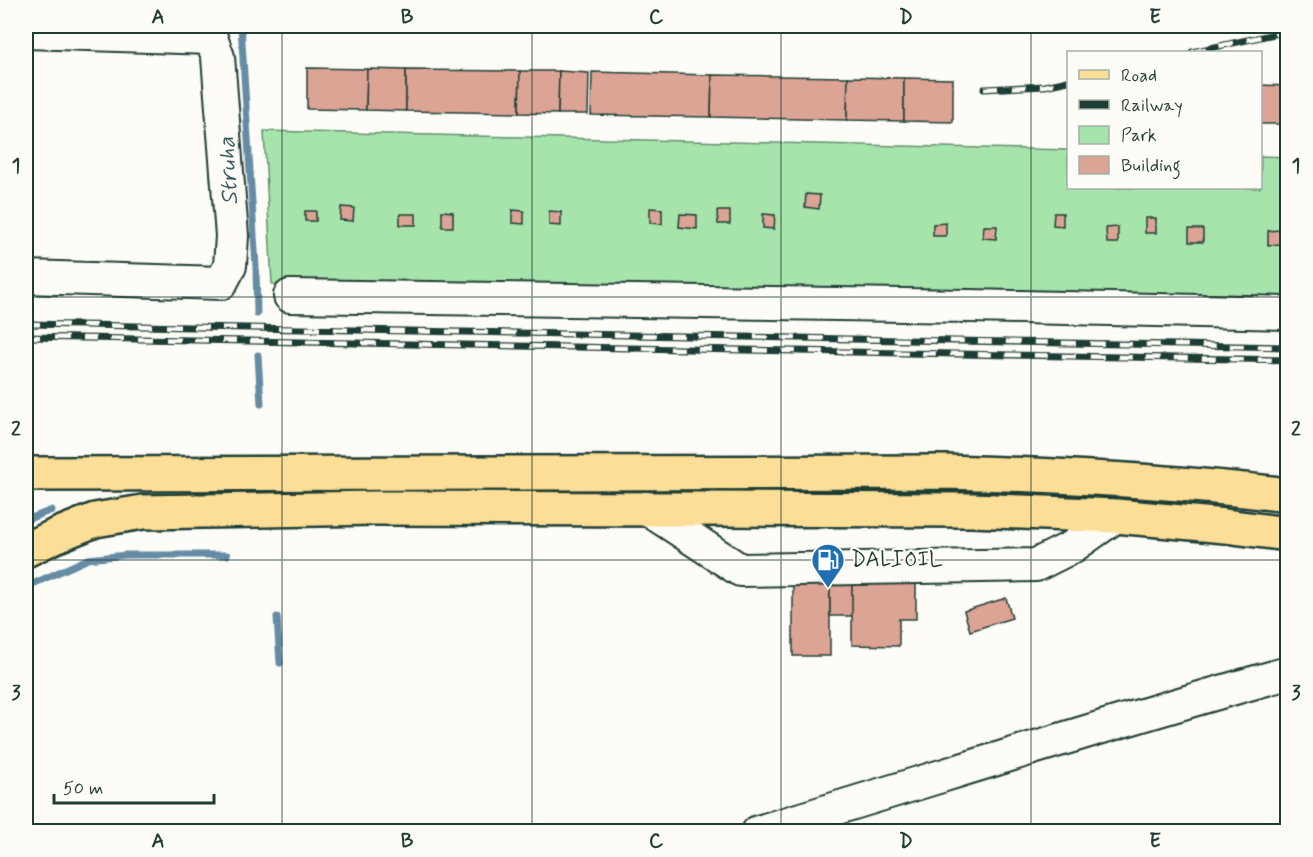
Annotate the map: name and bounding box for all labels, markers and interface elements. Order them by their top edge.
text: A [151,4,165,31]
text: B [401,4,414,31]
text: C [649,4,664,31]
text: D [899,4,913,31]
text: E [1149,4,1161,31]
legend [1067,51,1262,189]
text: Road [1121,64,1157,88]
text: Railway [1121,94,1183,118]
text: Park [1121,124,1157,148]
water label: Struha [212,136,246,206]
text: 1 [12,153,20,180]
text: 1 [1292,153,1300,180]
text: Building [1121,154,1181,180]
text: 2 [11,416,21,443]
text: 2 [1291,416,1301,443]
fuel station icon: DALIOIL [810,542,846,589]
place label: DALIOIL [851,546,943,574]
text: 3 [11,680,21,707]
text: 3 [1291,680,1301,707]
scale bar [54,767,214,805]
text: 50 m [63,777,103,801]
text: A [151,828,165,855]
text: B [401,828,414,855]
text: C [649,828,664,855]
text: D [899,828,913,855]
text: E [1149,828,1161,855]

